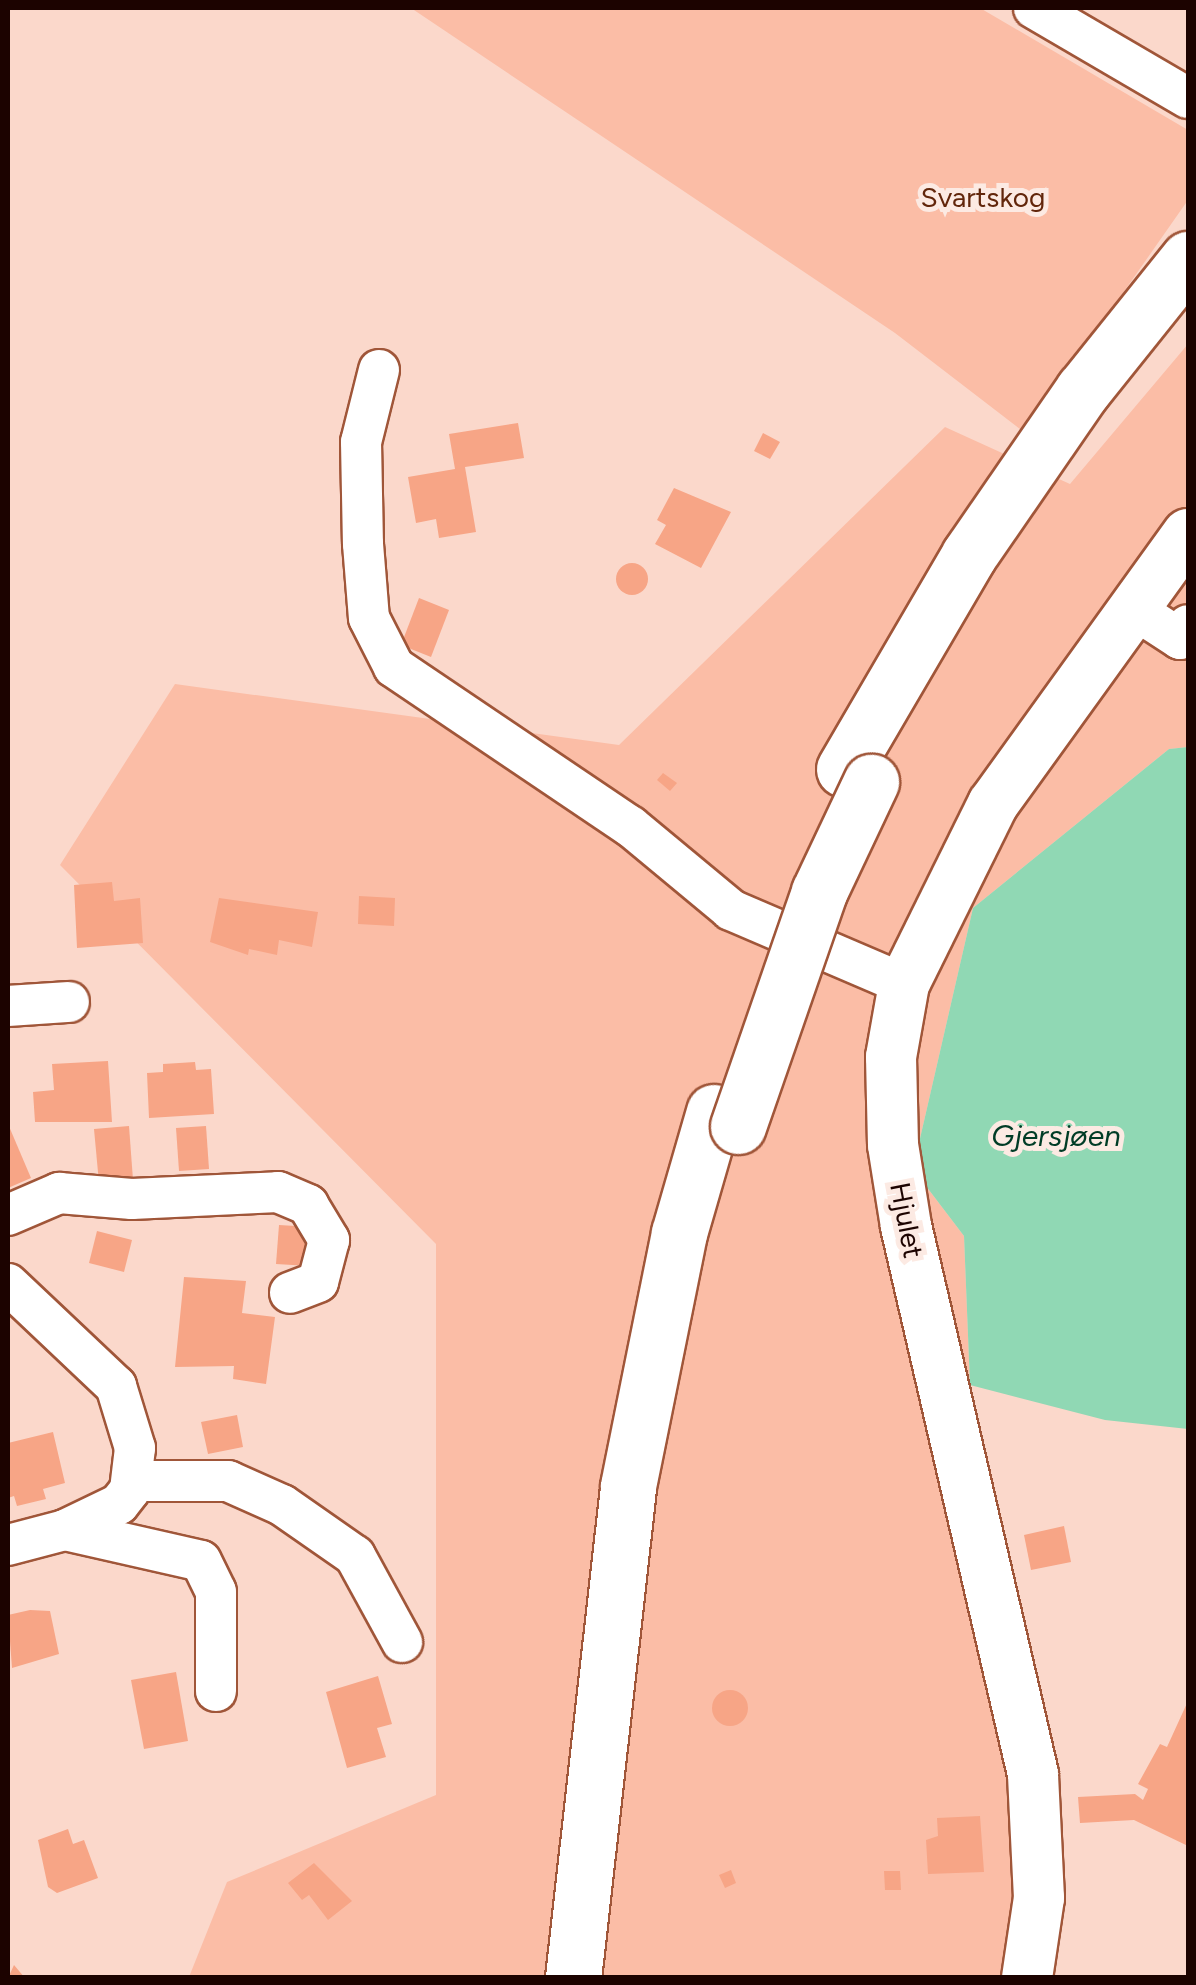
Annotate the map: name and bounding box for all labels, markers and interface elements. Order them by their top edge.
park label: Svartskog [921,180,1045,214]
water label: Gjersjøen [991,1118,1121,1154]
street label: Hjulet [883,1179,931,1261]

